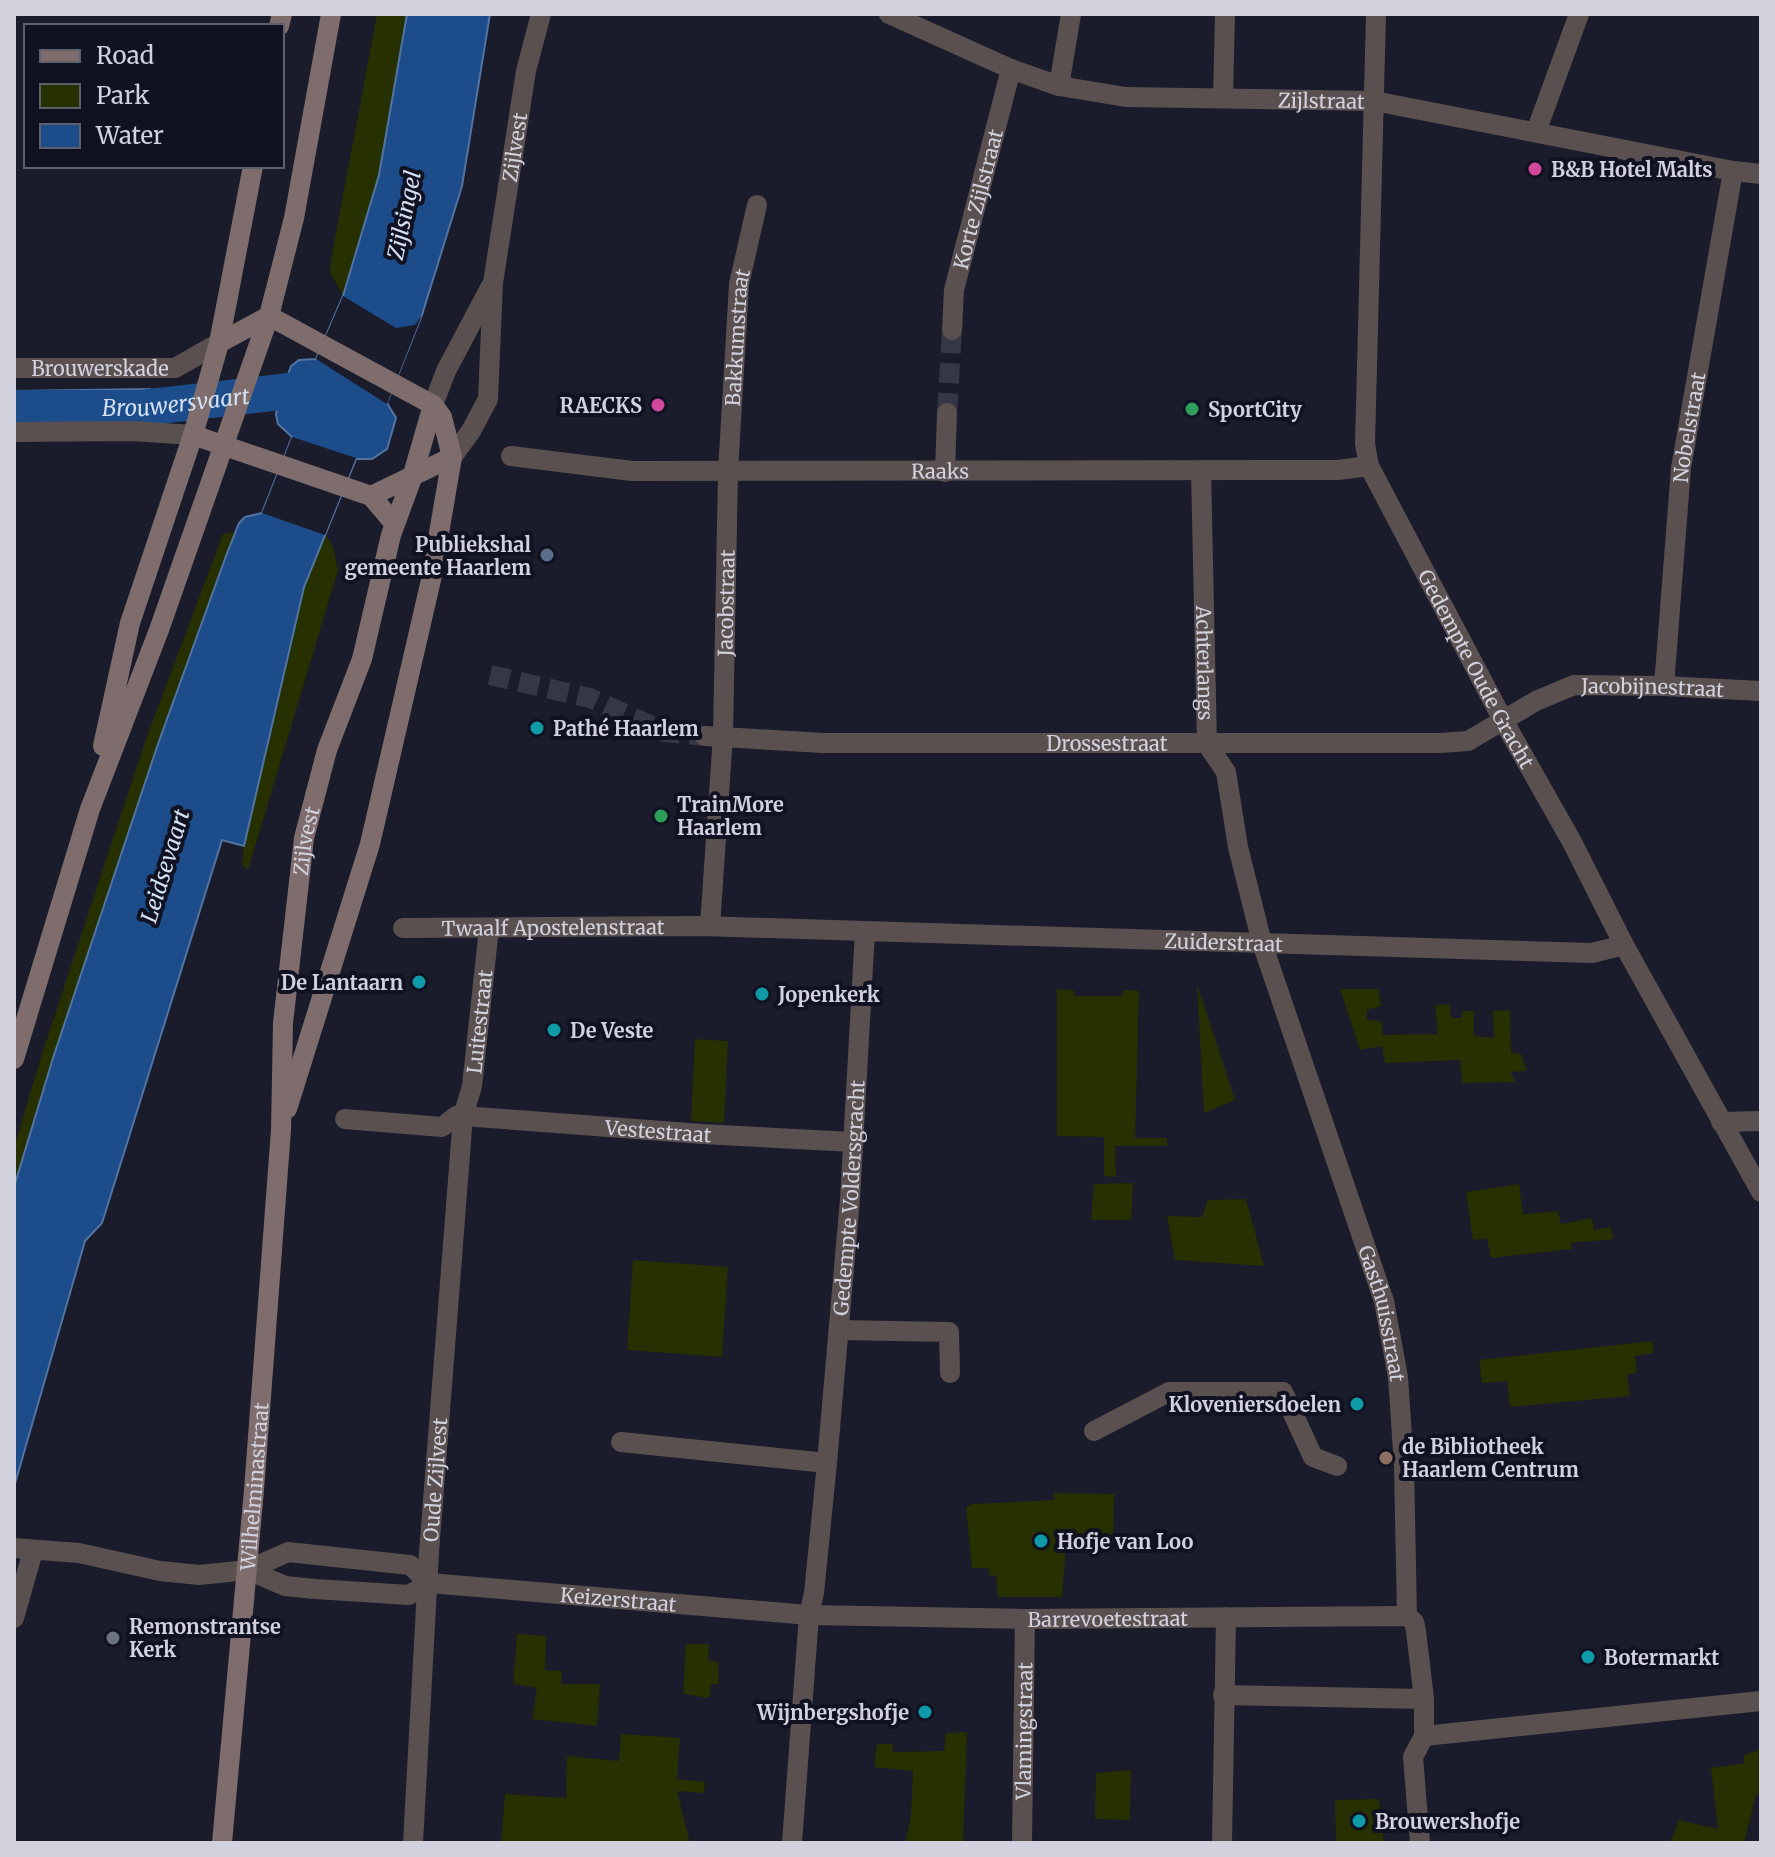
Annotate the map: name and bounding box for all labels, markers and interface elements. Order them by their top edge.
legend [24,24,284,168]
text: Road [96,40,154,71]
text: Park [96,80,150,111]
street label: Zijlstraat [1278,87,1365,113]
street label: Zijlvest [496,110,532,184]
text: Water [95,120,164,151]
street label: Korte Zijlstraat [947,126,1008,272]
place label: B&B Hotel Malts [1551,157,1713,182]
marker: B&B Hotel Malts [1526,160,1544,178]
water label: Zijlsingel [381,168,427,263]
street label: Bakkumstraat [719,266,755,407]
street label: Brouwerskade [31,356,169,381]
street label: Nobelstraat [1667,370,1710,484]
water label: Brouwersvaart [102,382,251,422]
place label: RAECKS [560,393,642,418]
marker: RAECKS [649,396,667,414]
place label: SportCity [1208,397,1302,422]
marker: SportCity [1183,400,1201,418]
street label: Raaks [911,458,969,483]
place label: Publiekshal gemeente Haarlem [345,532,531,580]
marker: Publiekshal gemeente Haarlem [538,546,556,564]
street label: Jacobstraat [712,549,739,658]
street label: Gedempte Oude Gracht [1413,565,1540,773]
street label: Achterlangs [1191,604,1219,721]
street label: Jacobijnestraat [1580,673,1725,702]
place label: Pathé Haarlem [553,716,699,741]
marker: Pathé Haarlem [528,719,546,737]
street label: Drossestraat [1046,731,1168,756]
place label: TrainMore Haarlem [677,792,784,840]
street label: Zijlvest [287,803,324,877]
water label: Leidsevaart [135,806,196,926]
marker: TrainMore Haarlem [652,807,670,825]
street label: Twaalf Apostelenstraat [441,914,665,940]
street label: Zuiderstraat [1164,928,1283,956]
street label: Luitestraat [461,968,497,1075]
place label: De Lantaarn [281,970,403,995]
marker: De Lantaarn [410,973,428,991]
place label: Jopenkerk [777,982,880,1007]
marker: Jopenkerk [753,985,771,1003]
place label: De Veste [570,1018,654,1043]
marker: De Veste [545,1021,563,1039]
street label: Gedempte Voldersgracht [827,1079,869,1317]
street label: Vestestraat [603,1114,712,1147]
street label: Gasthuisstraat [1353,1242,1411,1383]
place label: Kloveniersdoelen [1168,1392,1341,1417]
marker: Kloveniersdoelen [1348,1395,1366,1413]
street label: Wilhelminastraat [234,1401,273,1573]
street label: Oude Zijlvest [417,1416,452,1543]
place label: de Bibliotheek Haarlem Centrum [1402,1434,1579,1482]
marker: de Bibliotheek Haarlem Centrum [1377,1449,1395,1467]
place label: Hofje van Loo [1057,1529,1194,1554]
marker: Hofje van Loo [1032,1532,1050,1550]
street label: Keizerstraat [559,1582,678,1616]
street label: Barrevoetestraat [1027,1605,1188,1631]
place label: Remonstrantse Kerk [129,1614,281,1662]
marker: Remonstrantse Kerk [104,1629,122,1647]
place label: Botermarkt [1604,1645,1719,1670]
marker: Botermarkt [1579,1648,1597,1666]
street label: Vlamingstraat [1010,1662,1037,1801]
place label: Wijnbergshofje [756,1700,909,1725]
marker: Wijnbergshofje [916,1703,934,1721]
place label: Brouwershofje [1375,1809,1520,1834]
marker: Brouwershofje [1350,1812,1368,1830]

